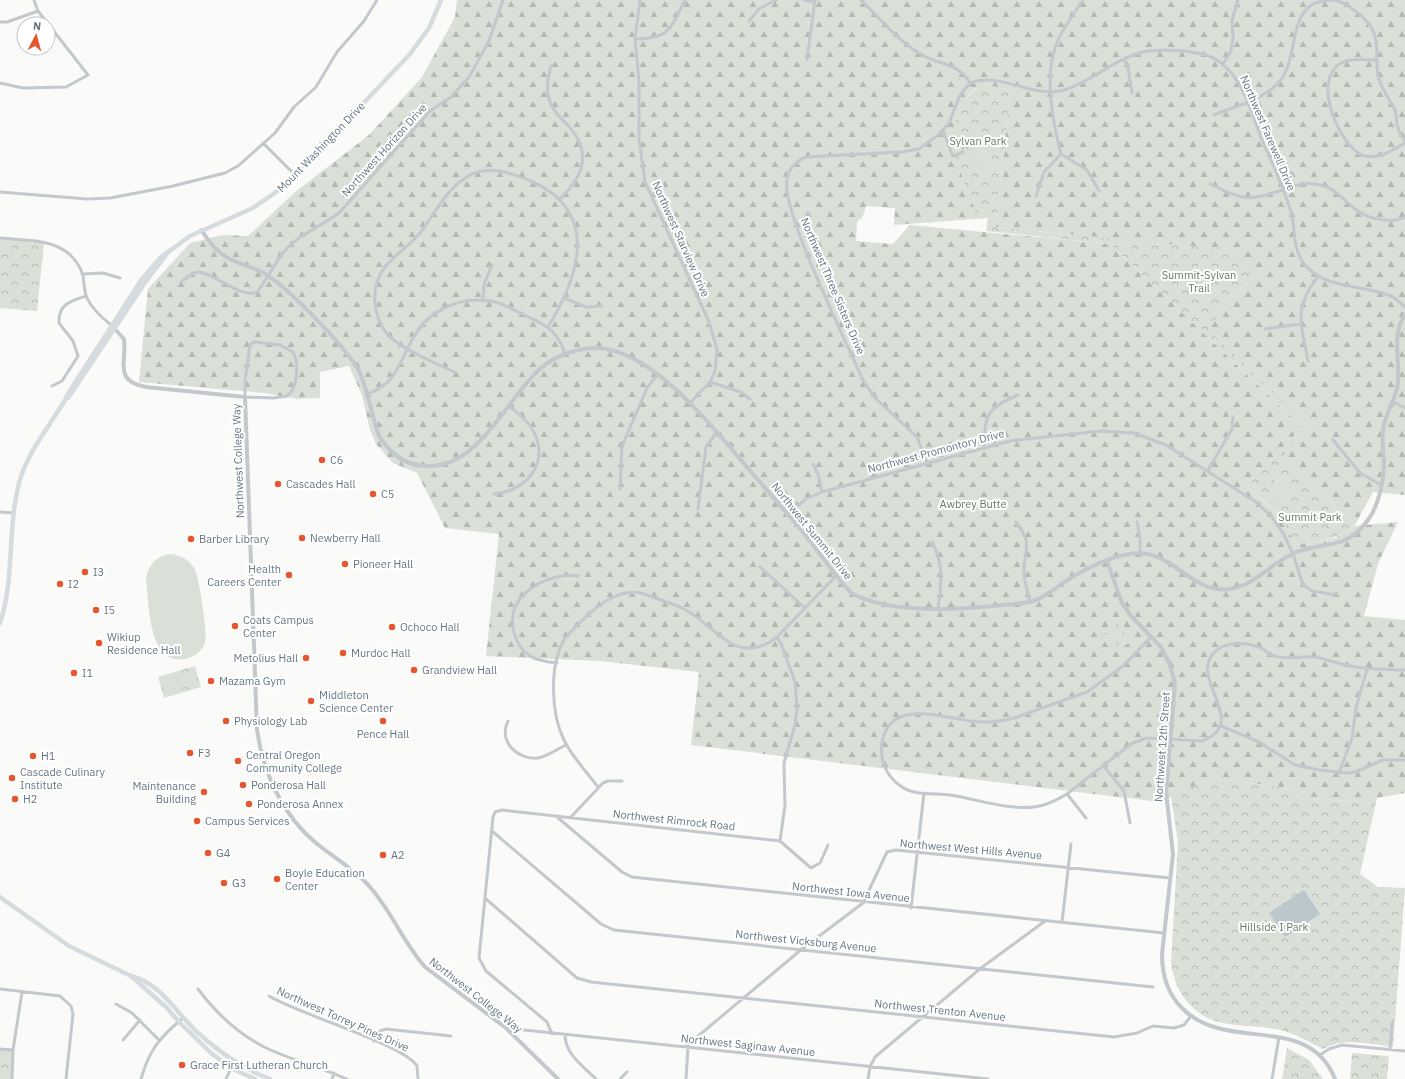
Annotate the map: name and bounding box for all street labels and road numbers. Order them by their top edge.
street label: Northwest Farewell Drive [1237,73,1299,193]
street label: Mount Washington Drive [274,99,368,195]
street label: Northwest Horizon Drive [338,101,430,199]
street label: Northwest Starview Drive [649,179,713,299]
street label: Northwest Three Sisters Drive [798,215,868,357]
street label: Northwest College Way [229,403,247,518]
street label: Northwest Promontory Drive [866,426,1006,476]
street label: Northwest Summit Drive [769,480,855,582]
street label: Northwest 12th Street [1151,691,1173,803]
street label: Northwest Rimrock Road [612,807,736,833]
street label: Northwest West Hills Avenue [899,836,1043,862]
street label: Northwest Iowa Avenue [791,879,911,905]
street label: Northwest Vicksburg Avenue [735,927,877,955]
street label: Northwest College Way [427,954,526,1036]
street label: Northwest Torrey Pines Drive [275,983,411,1055]
street label: Northwest Trenton Avenue [874,996,1006,1024]
street label: Northwest Saginaw Avenue [680,1031,816,1059]

